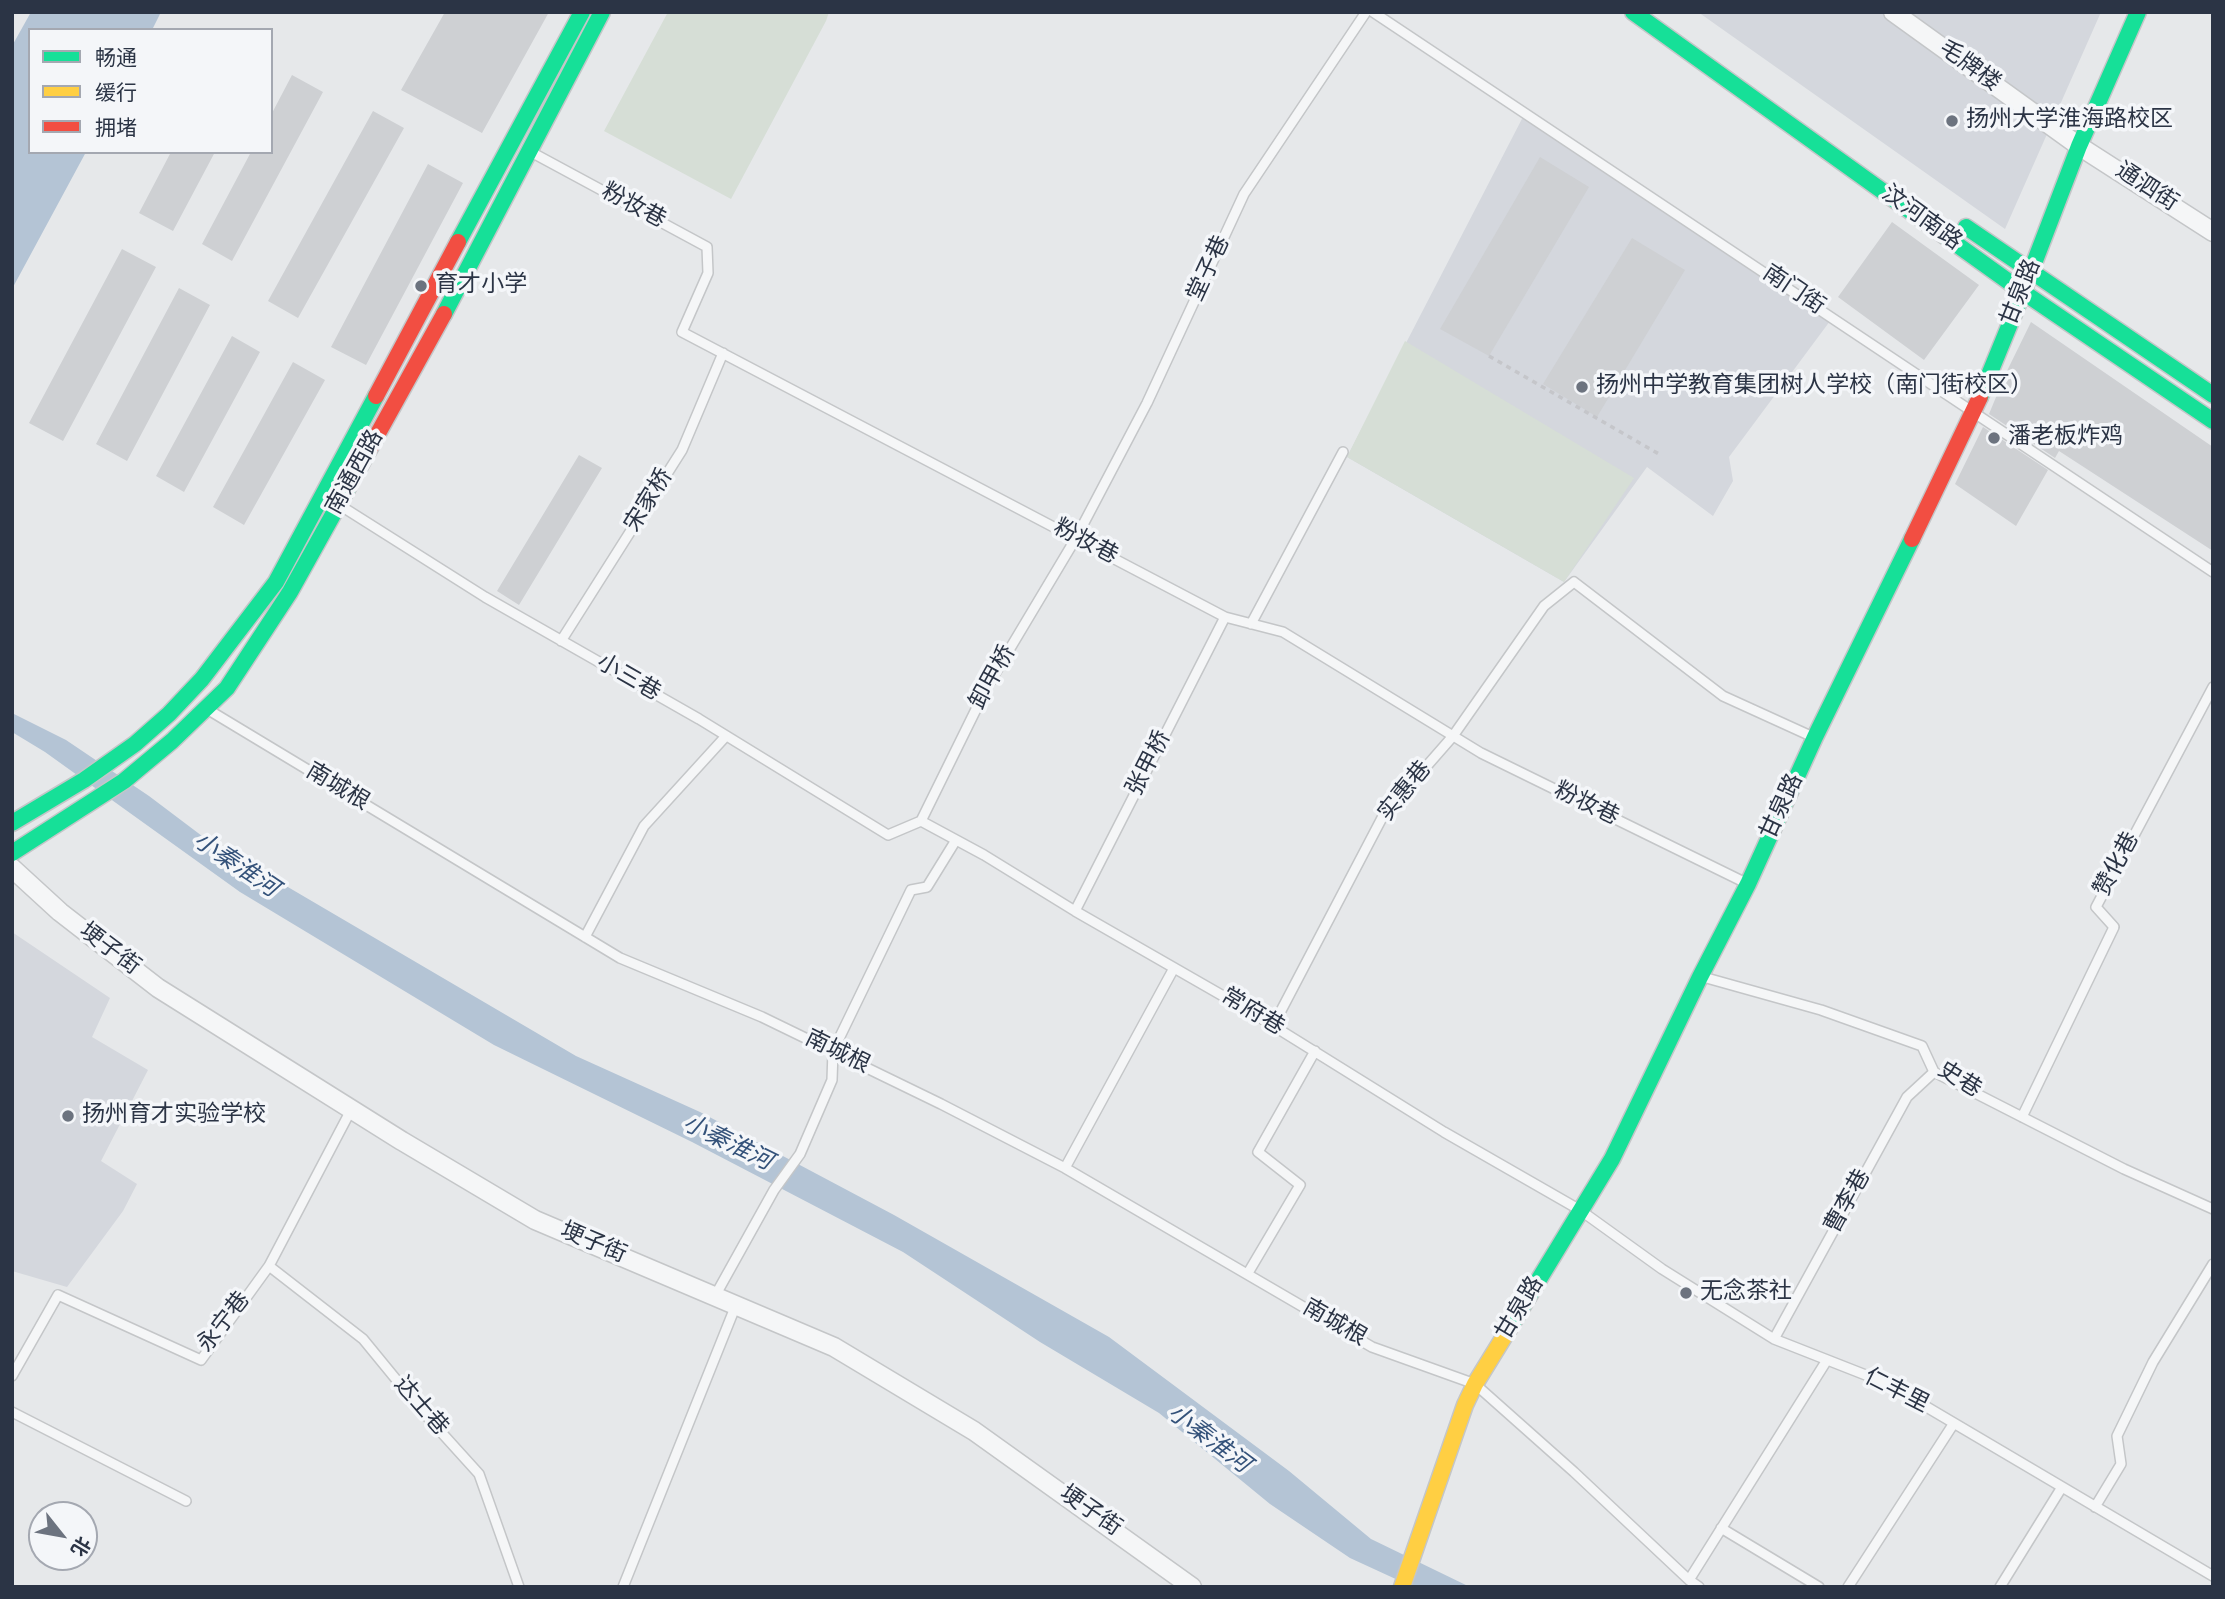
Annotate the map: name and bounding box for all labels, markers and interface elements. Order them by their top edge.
legend [28,28,273,154]
street label: 毛牌楼 [1933,36,2005,98]
text: 畅通 [95,43,137,73]
text: 缓行 [95,78,137,108]
place label: 扬州大学淮海路校区 [1966,107,2173,135]
text: 拥堵 [95,113,137,143]
marker: 扬州大学淮海路校区 [1944,113,1960,129]
street label: 通泗街 [2110,158,2182,218]
street label: 粉妆巷 [596,179,670,235]
street label: 汶河南路 [1876,181,1966,257]
street label: 堂子巷 [1183,232,1237,306]
street label: 甘泉路 [1996,256,2048,330]
street label: 南门街 [1757,260,1829,322]
place label: 育才小学 [435,272,527,300]
marker: 育才小学 [413,278,429,294]
place label: 扬州中学教育集团树人学校（南门街校区） [1596,373,2033,401]
marker: 扬州中学教育集团树人学校（南门街校区） [1574,379,1590,395]
place label: 潘老板炸鸡 [2008,424,2123,452]
street label: 南通西路 [322,426,390,520]
marker: 潘老板炸鸡 [1986,430,2002,446]
street label: 宋家桥 [620,464,680,538]
street label: 粉妆巷 [1048,515,1122,571]
street label: 卸甲桥 [965,641,1023,715]
street label: 小三巷 [591,650,665,708]
street label: 张甲桥 [1122,727,1178,801]
street label: 实惠巷 [1374,757,1438,827]
street label: 南城根 [300,758,374,818]
street label: 甘泉路 [1756,770,1810,844]
street label: 粉妆巷 [1549,777,1623,833]
water label: 小秦淮河 [187,827,283,905]
street label: 赞化巷 [2090,828,2146,902]
street label: 埂子街 [73,918,145,982]
street label: 常府巷 [1215,983,1289,1043]
street label: 南城根 [800,1025,874,1081]
street label: 史巷 [1932,1057,1986,1105]
place label: 扬州育才实验学校 [82,1102,266,1130]
marker: 扬州育才实验学校 [60,1108,76,1124]
water label: 小秦淮河 [678,1110,776,1178]
street label: 曹李巷 [1820,1165,1878,1239]
street label: 埂子街 [556,1218,630,1270]
street label: 甘泉路 [1491,1272,1551,1346]
place label: 无念茶社 [1700,1279,1792,1307]
marker: 无念茶社 [1678,1285,1694,1301]
street label: 永宁巷 [193,1287,257,1359]
street label: 南城根 [1297,1295,1371,1353]
street label: 仁丰里 [1859,1364,1933,1420]
street label: 达士巷 [387,1372,453,1442]
water label: 小秦淮河 [1161,1400,1255,1480]
street label: 埂子街 [1054,1481,1126,1543]
north arrow [28,1501,98,1571]
text: 北 [63,1531,96,1561]

